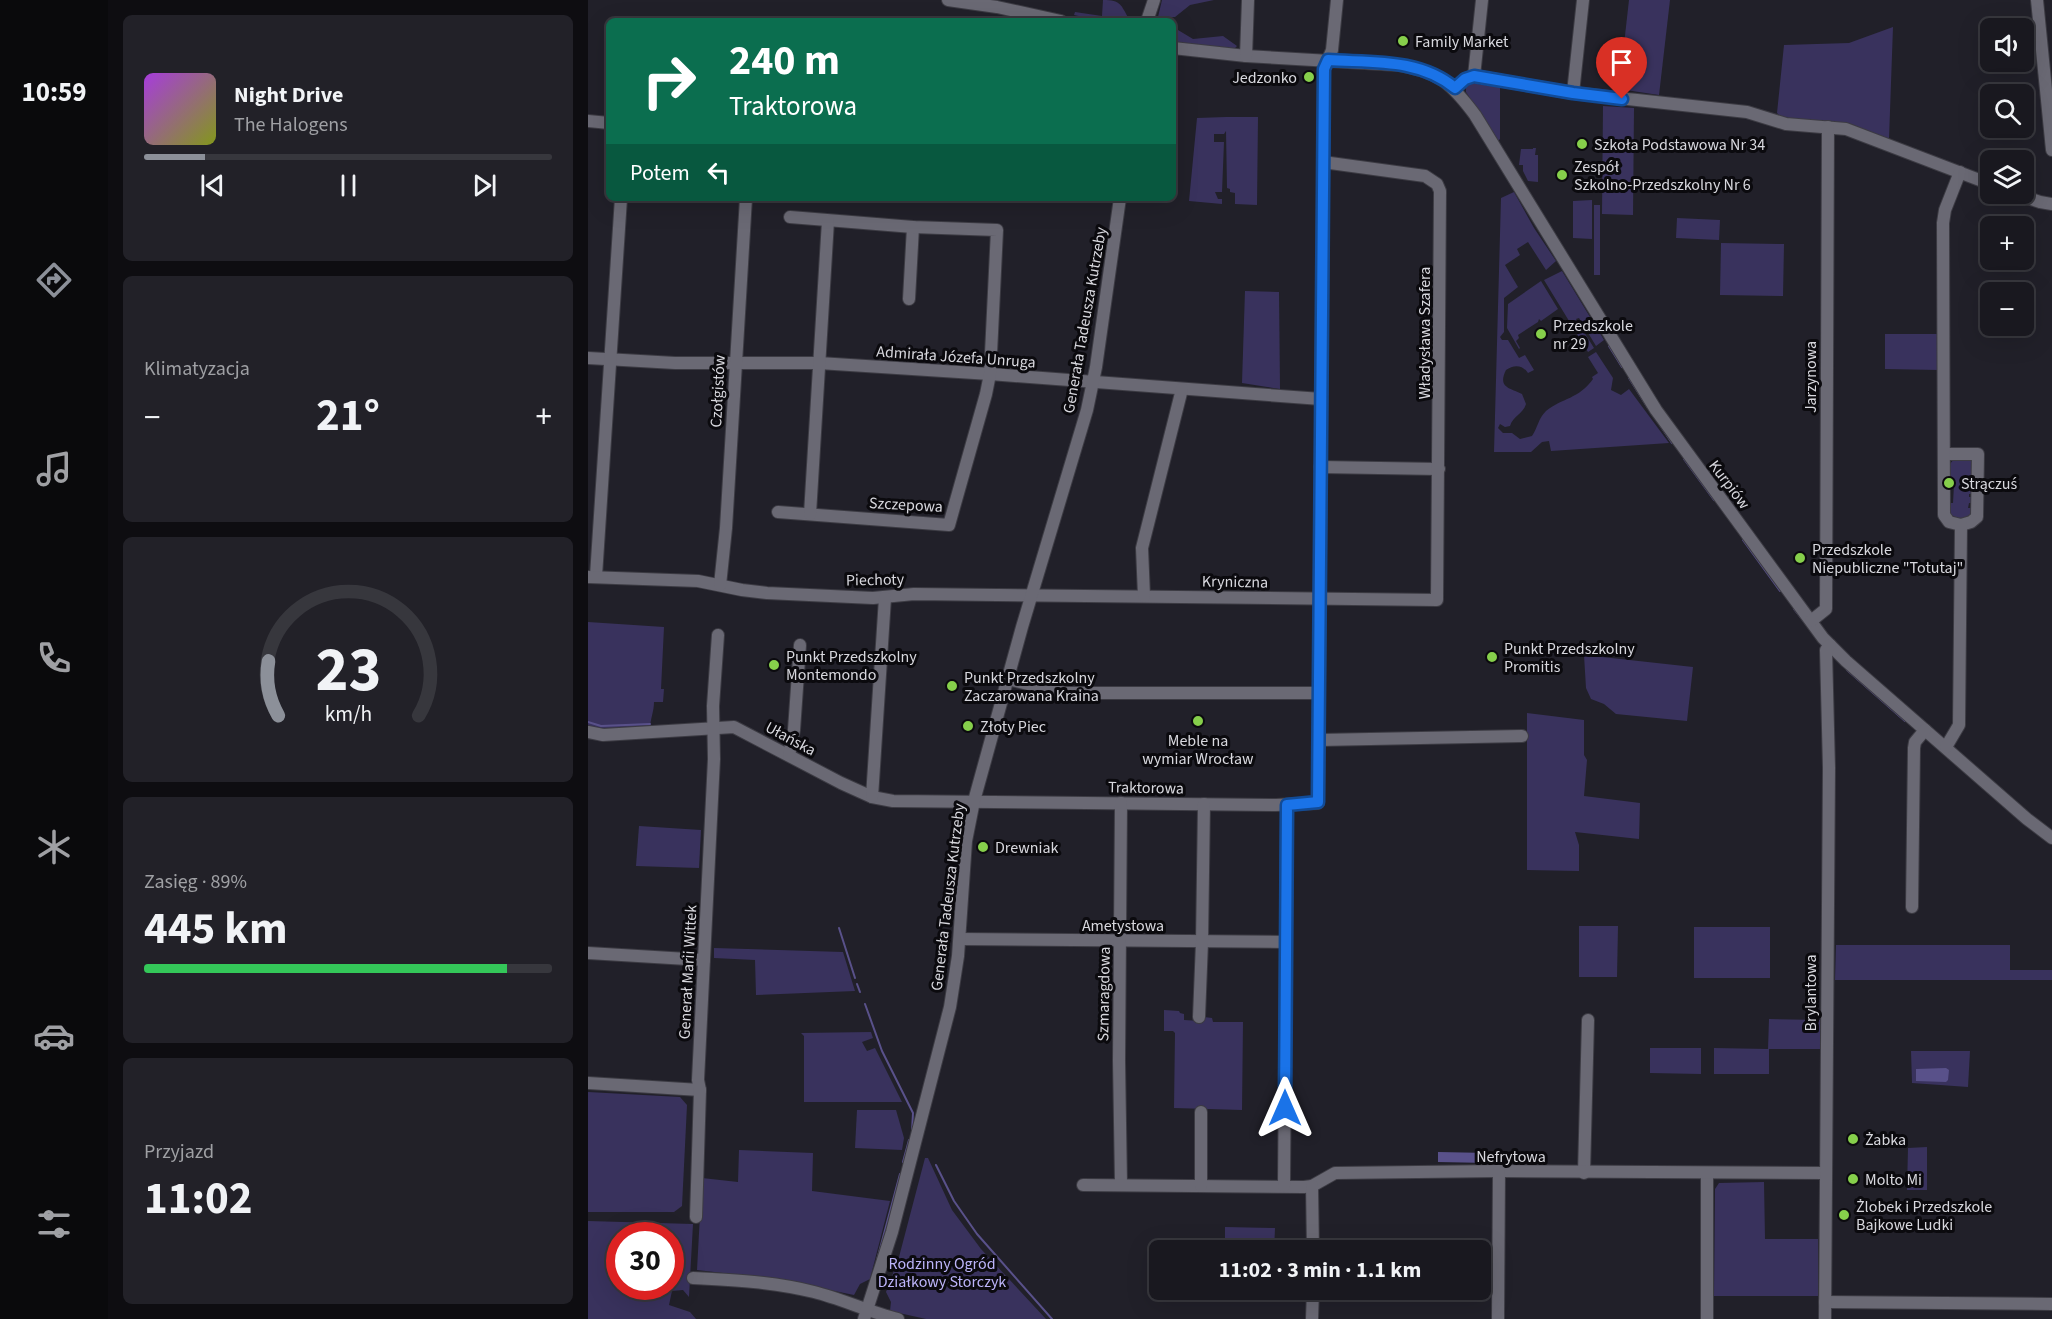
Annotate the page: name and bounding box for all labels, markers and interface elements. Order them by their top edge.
map controls [1980,18,2034,336]
button: sound [1980,18,2034,72]
text: 240 m [729,31,840,91]
place label: Family Market [1415,31,1509,53]
marker: Family Market [1396,34,1410,48]
pin [1596,37,1647,99]
icon: right [630,42,708,120]
icon: arrive [1605,46,1638,79]
place label: Jedzonko [1232,67,1297,89]
marker: Jedzonko [1302,70,1316,84]
text: 10:59 [21,73,87,112]
text: Night Drive [234,79,343,111]
button: search [1980,84,2034,138]
text: Traktorowa [729,87,857,126]
text: The Halogens [234,111,348,139]
place label: Szkoła Podstawowa Nr 34 [1594,134,1765,156]
marker: Szkoła Podstawowa Nr 34 [1575,137,1589,151]
button: layers [1980,150,2034,204]
icon: left [702,156,735,189]
place label: Zespół Szkolno-Przedszkolny Nr 6 [1574,156,1751,196]
text: Potem [630,157,690,189]
marker: Zespół Szkolno-Przedszkolny Nr 6 [1555,168,1569,182]
icon: previous [196,169,229,202]
icon: pause [332,169,365,202]
icon: next [468,169,501,202]
button: + [1980,216,2034,270]
street label: Generała Tadeusza Kutrzeby [1058,225,1112,415]
icon: directions [33,259,75,301]
street label: Władysława Szafera [1414,267,1436,399]
button: − [1980,282,2034,336]
place label: Przedszkole nr 29 [1553,315,1633,355]
marker: Przedszkole nr 29 [1534,327,1548,341]
street label: Admirała Józefa Unruga [876,340,1036,374]
street label: Jarzynowa [1800,341,1822,413]
street label: Czołgistów [705,354,731,428]
text: Klimatyzacja [144,355,250,383]
text: 21° [316,384,380,448]
text: − [144,394,160,441]
text: + [536,394,552,441]
icon: music [33,448,75,490]
street label: Kurpiów [1703,456,1755,514]
place label: Strączuś [1961,473,2017,495]
marker: Strączuś [1942,476,1956,490]
street label: Szczepowa [868,492,943,518]
place label: Przedszkole Niepubliczne "Totutaj" [1812,539,1963,579]
marker: Przedszkole Niepubliczne "Totutaj" [1793,551,1807,565]
street label: Piechoty [846,568,905,592]
street label: Kryniczna [1202,570,1268,594]
text: 23 [315,627,381,716]
icon: phone [33,637,75,679]
place label: Punkt Przedszkolny Promitis [1504,638,1635,678]
place label: Punkt Przedszkolny Montemondo [786,646,917,686]
marker: Punkt Przedszkolny Promitis [1485,650,1499,664]
marker: Punkt Przedszkolny Montemondo [767,658,781,672]
place label: Punkt Przedszkolny Zaczarowana Kraina [964,667,1099,707]
marker: Punkt Przedszkolny Zaczarowana Kraina [945,679,959,693]
text: km/h [324,700,372,731]
marker: Meble na wymiar Wrocław [1191,714,1205,728]
street label: Ułańska [761,716,820,761]
place label: Złoty Piec [980,716,1046,738]
marker: Złoty Piec [961,719,975,733]
place label: Meble na wymiar Wrocław [1142,730,1254,770]
street label: Traktorowa [1108,776,1184,800]
street label: Generała Tadeusza Kutrzeby [926,802,970,992]
icon: climate [33,826,75,868]
place label: Drewniak [995,837,1059,859]
marker: Drewniak [976,840,990,854]
text: Zasięg · 89% [144,868,247,896]
text: 445 km [144,897,288,961]
street label: Generał Marii Wittek [673,904,703,1040]
street label: Ametystowa [1082,915,1164,937]
street label: Szmaragdowa [1092,946,1116,1042]
street label: Brylantowa [1800,955,1822,1031]
icon: car [33,1015,75,1057]
position arrow [1253,1076,1317,1140]
place label: Żabka [1865,1129,1906,1151]
marker: Żabka [1846,1132,1860,1146]
text: Przyjazd [144,1138,214,1166]
street label: Nefrytowa [1476,1146,1546,1168]
text: 11:02 [144,1167,253,1231]
place label: Molto Mi [1865,1169,1922,1191]
marker: Molto Mi [1846,1172,1860,1186]
place label: Żlobek i Przedszkole Bajkowe Ludki [1856,1196,1992,1236]
icon: filters [33,1203,75,1245]
marker: Żlobek i Przedszkole Bajkowe Ludki [1837,1208,1851,1222]
speed limit sign: 30 [606,1222,684,1300]
park label: Rodzinny Ogród Działkowy Storczyk [878,1253,1006,1293]
text: 11:02 · 3 min · 1.1 km [1219,1254,1421,1286]

